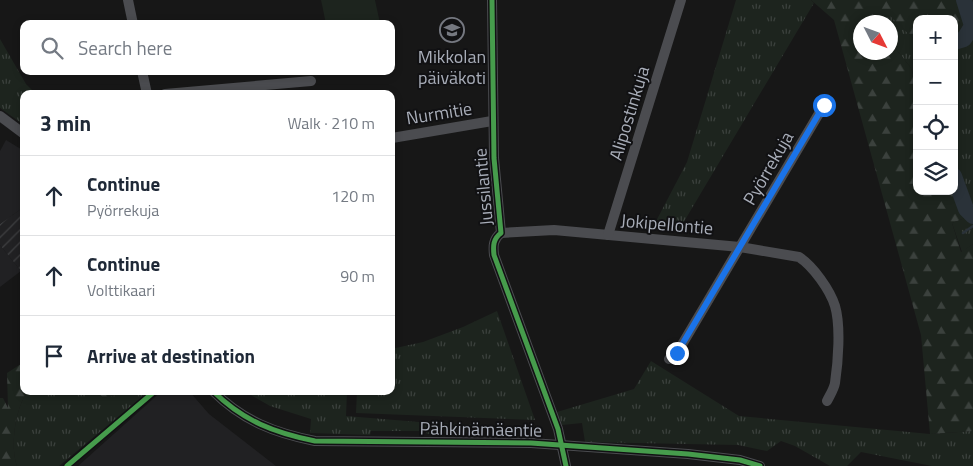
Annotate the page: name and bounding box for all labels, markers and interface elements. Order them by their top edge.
north arrow [853,15,898,60]
map controls [913,15,958,195]
button: + [913,15,958,60]
school or university icon: Mikkolan päiväkoti [439,17,465,43]
search box [20,20,395,75]
text: Search here [78,33,172,62]
icon: search [38,34,66,62]
place label: Mikkolan päiväkoti [418,43,486,91]
button: − [913,60,958,105]
street label: Alipostinkuja [602,63,656,163]
street label: Nurmitie [404,94,474,132]
route start [813,94,836,117]
button: locate [913,105,958,150]
text: 3 min [40,107,91,139]
text: Walk · 210 m [287,111,375,135]
street label: Pyörrekuja [736,126,800,210]
street label: Jussilantie [466,147,500,227]
button: layers [913,150,958,195]
text: Continue [87,169,160,198]
icon: ahead [40,182,68,210]
text: 120 m [331,184,375,208]
text: Pyörrekuja [87,198,159,222]
street label: Jokipellontie [620,207,714,241]
text: Continue [87,249,160,278]
icon: ahead [40,262,68,290]
text: 90 m [340,264,375,288]
text: Volttikaari [87,278,155,302]
text: Arrive at destination [87,341,255,370]
icon: arrive [40,342,68,370]
route end [666,342,689,365]
street label: Pähkinämäentie [419,414,543,444]

